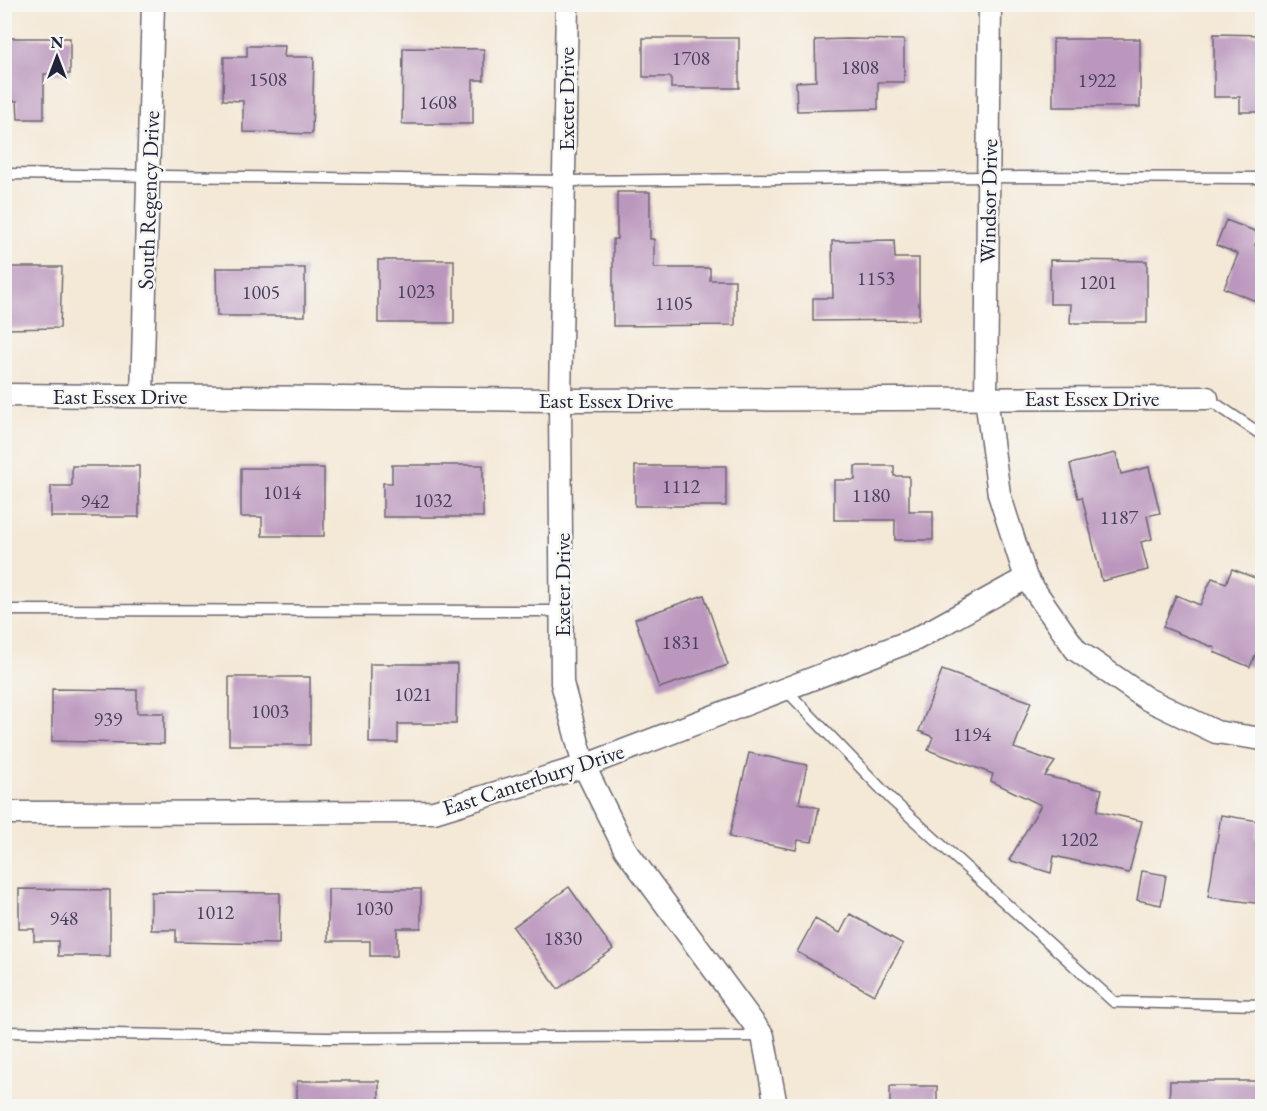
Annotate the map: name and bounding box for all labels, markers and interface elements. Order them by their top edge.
north arrow [27,27,87,87]
text: N [51,32,64,53]
house number: 1708 [672,45,710,71]
street label: Exeter Drive [552,47,581,151]
house number: 1808 [841,54,879,80]
house number: 1508 [249,66,287,92]
house number: 1922 [1078,67,1117,93]
house number: 1608 [419,89,457,115]
street label: South Regency Drive [131,110,166,290]
street label: Windsor Drive [973,138,1004,264]
house number: 1153 [857,265,895,291]
house number: 1201 [1079,269,1117,295]
house number: 1023 [397,278,435,304]
house number: 1005 [242,279,280,305]
house number: 1105 [655,290,693,316]
street label: East Essex Drive [53,382,188,411]
street label: East Essex Drive [1025,384,1160,413]
street label: East Essex Drive [539,386,674,415]
house number: 1112 [662,473,701,499]
house number: 1014 [263,479,302,505]
house number: 1180 [852,482,891,508]
house number: 1032 [414,487,453,513]
house number: 942 [81,488,110,514]
house number: 1187 [1100,504,1139,530]
street label: Exeter Drive [548,533,577,637]
house number: 1831 [662,629,700,655]
house number: 1021 [394,681,432,707]
house number: 1003 [251,698,289,724]
house number: 939 [94,706,123,732]
house number: 1194 [953,721,992,747]
street label: East Canterbury Drive [439,736,628,822]
house number: 1202 [1060,826,1099,852]
house number: 1030 [355,895,394,921]
house number: 1012 [196,899,235,925]
house number: 948 [50,905,78,931]
house number: 1830 [544,925,583,951]

